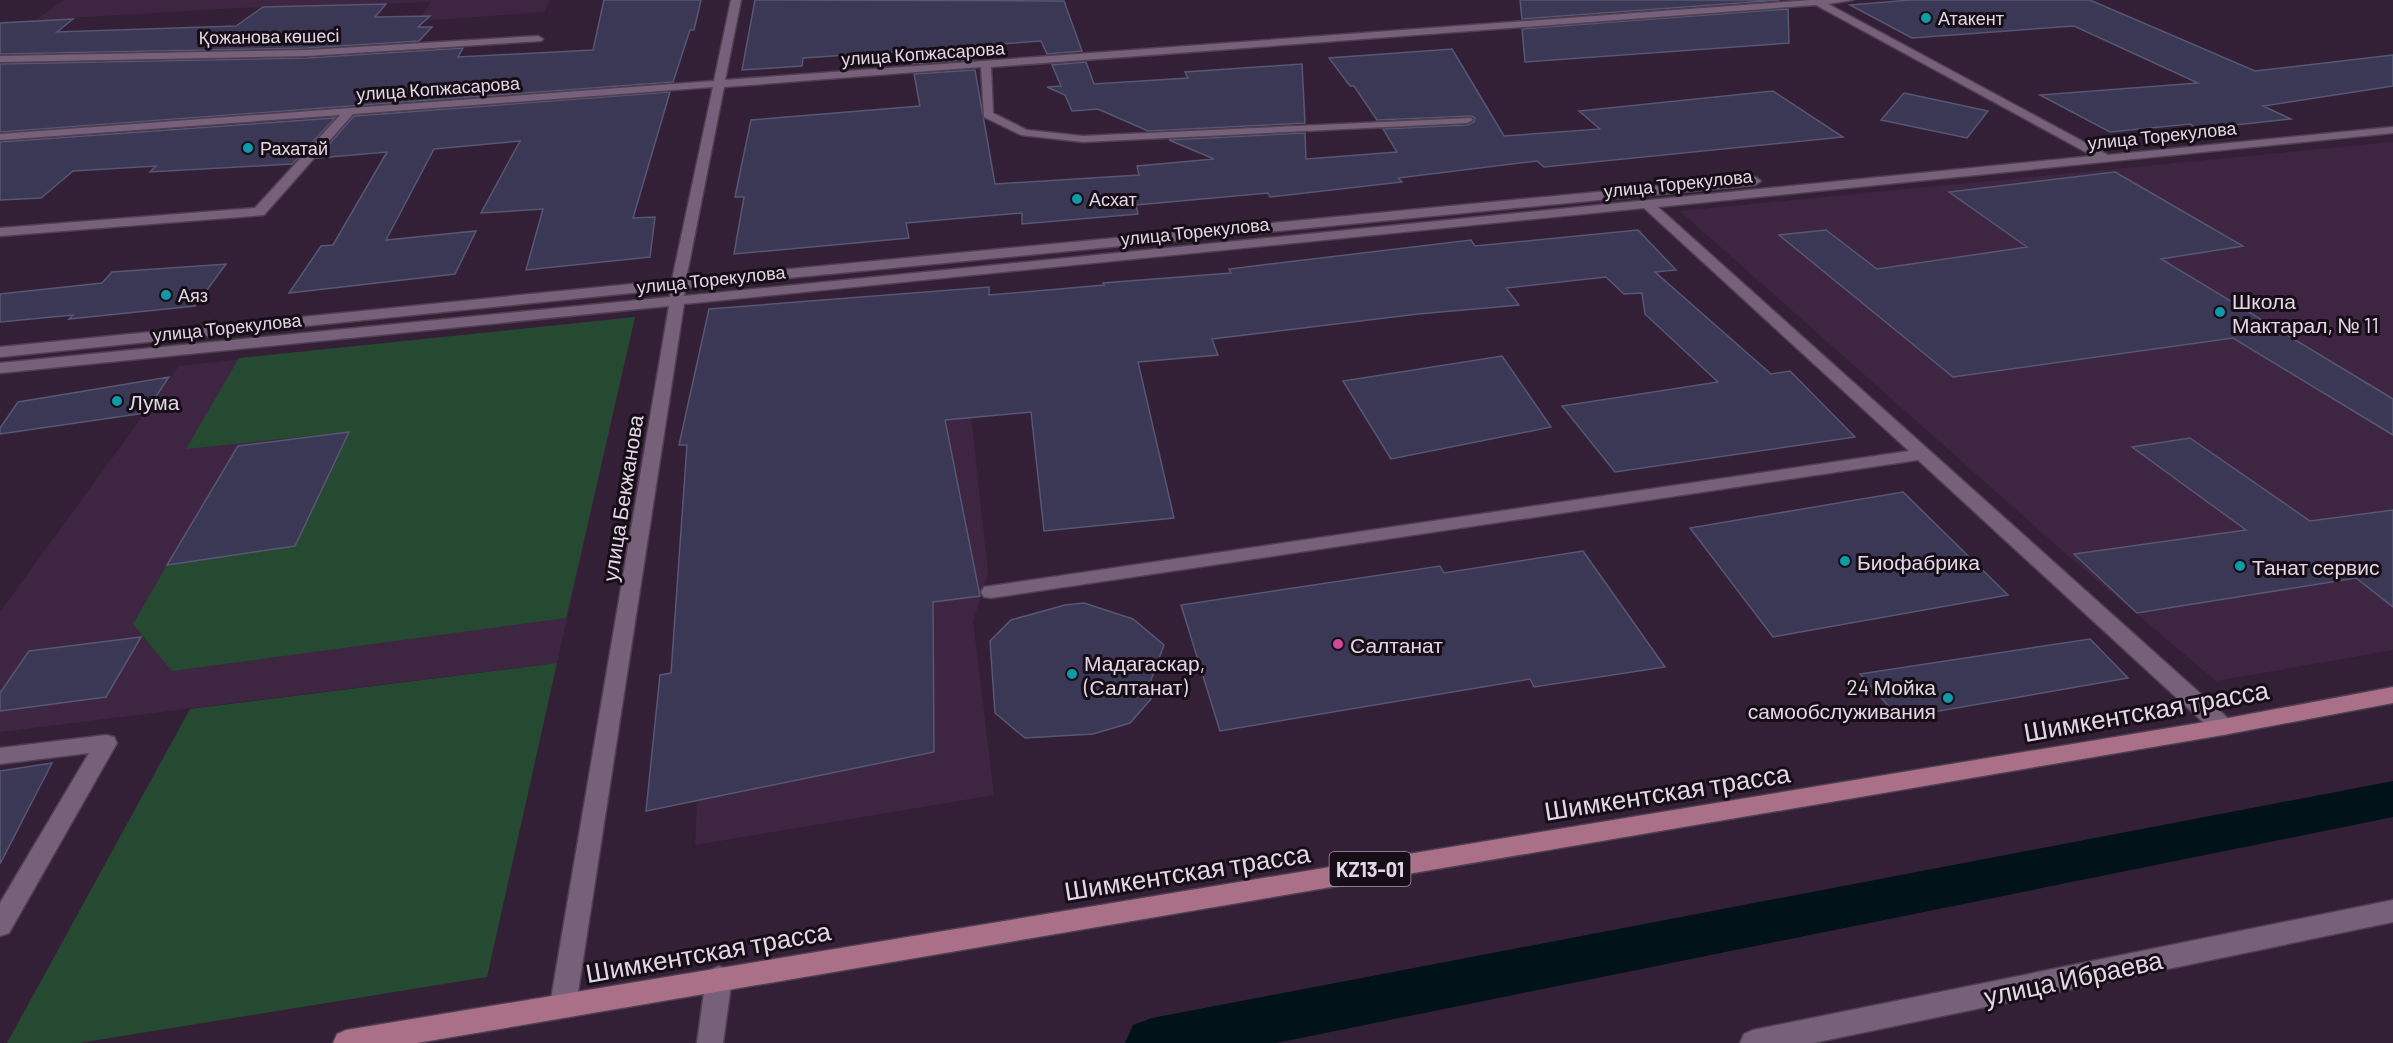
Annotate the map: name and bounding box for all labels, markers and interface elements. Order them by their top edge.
place label: Атакент [1938,7,2004,29]
marker: Атакент [1919,11,1933,25]
street label: Қожанова көшесі [199,24,339,48]
street label: улица Копжасарова [841,36,1006,70]
street label: улица Копжасарова [356,71,521,105]
street label: улица Торекулова [2087,116,2238,154]
place label: Рахатай [260,137,328,159]
marker: Рахатай [241,141,255,155]
street label: улица Торекулова [1603,164,1754,202]
place label: Асхат [1089,188,1137,210]
marker: Асхат [1070,192,1084,206]
street label: улица Торекулова [1120,212,1271,250]
street label: улица Торекулова [636,260,787,298]
place label: Аяз [178,284,208,306]
marker: Аяз [159,288,173,302]
place label: Школа Мактарал, № 11 [2232,288,2379,337]
marker: Школа Мактарал, № 11 [2213,305,2227,319]
street label: улица Торекулова [152,308,303,346]
place label: Лума [129,389,180,414]
marker: Лума [110,394,124,408]
street label: улица Бекжанова [596,413,648,583]
place label: Биофабрика [1857,549,1980,574]
marker: Биофабрика [1838,554,1852,568]
place label: Танат сервис [2252,554,2379,579]
marker: Танат сервис [2233,559,2247,573]
place label: Салтанат [1350,632,1443,657]
marker: Салтанат [1331,637,1345,651]
place label: Мадагаскар, (Салтанат) [1083,650,1205,699]
marker: Мадагаскар, (Салтанат) [1065,667,1079,681]
street label: Шимкентская трасса [2021,673,2271,747]
place label: 24 Мойка самообслуживания [1748,674,1936,723]
marker: 24 Мойка самообслуживания [1941,691,1955,705]
street label: Шимкентская трасса [1542,756,1793,826]
street label: Шимкентская трасса [1062,836,1313,906]
road number: KZ13-01 [1330,852,1410,886]
street label: Шимкентская трасса [583,914,833,988]
street label: улица Ибраева [1981,943,2166,1011]

